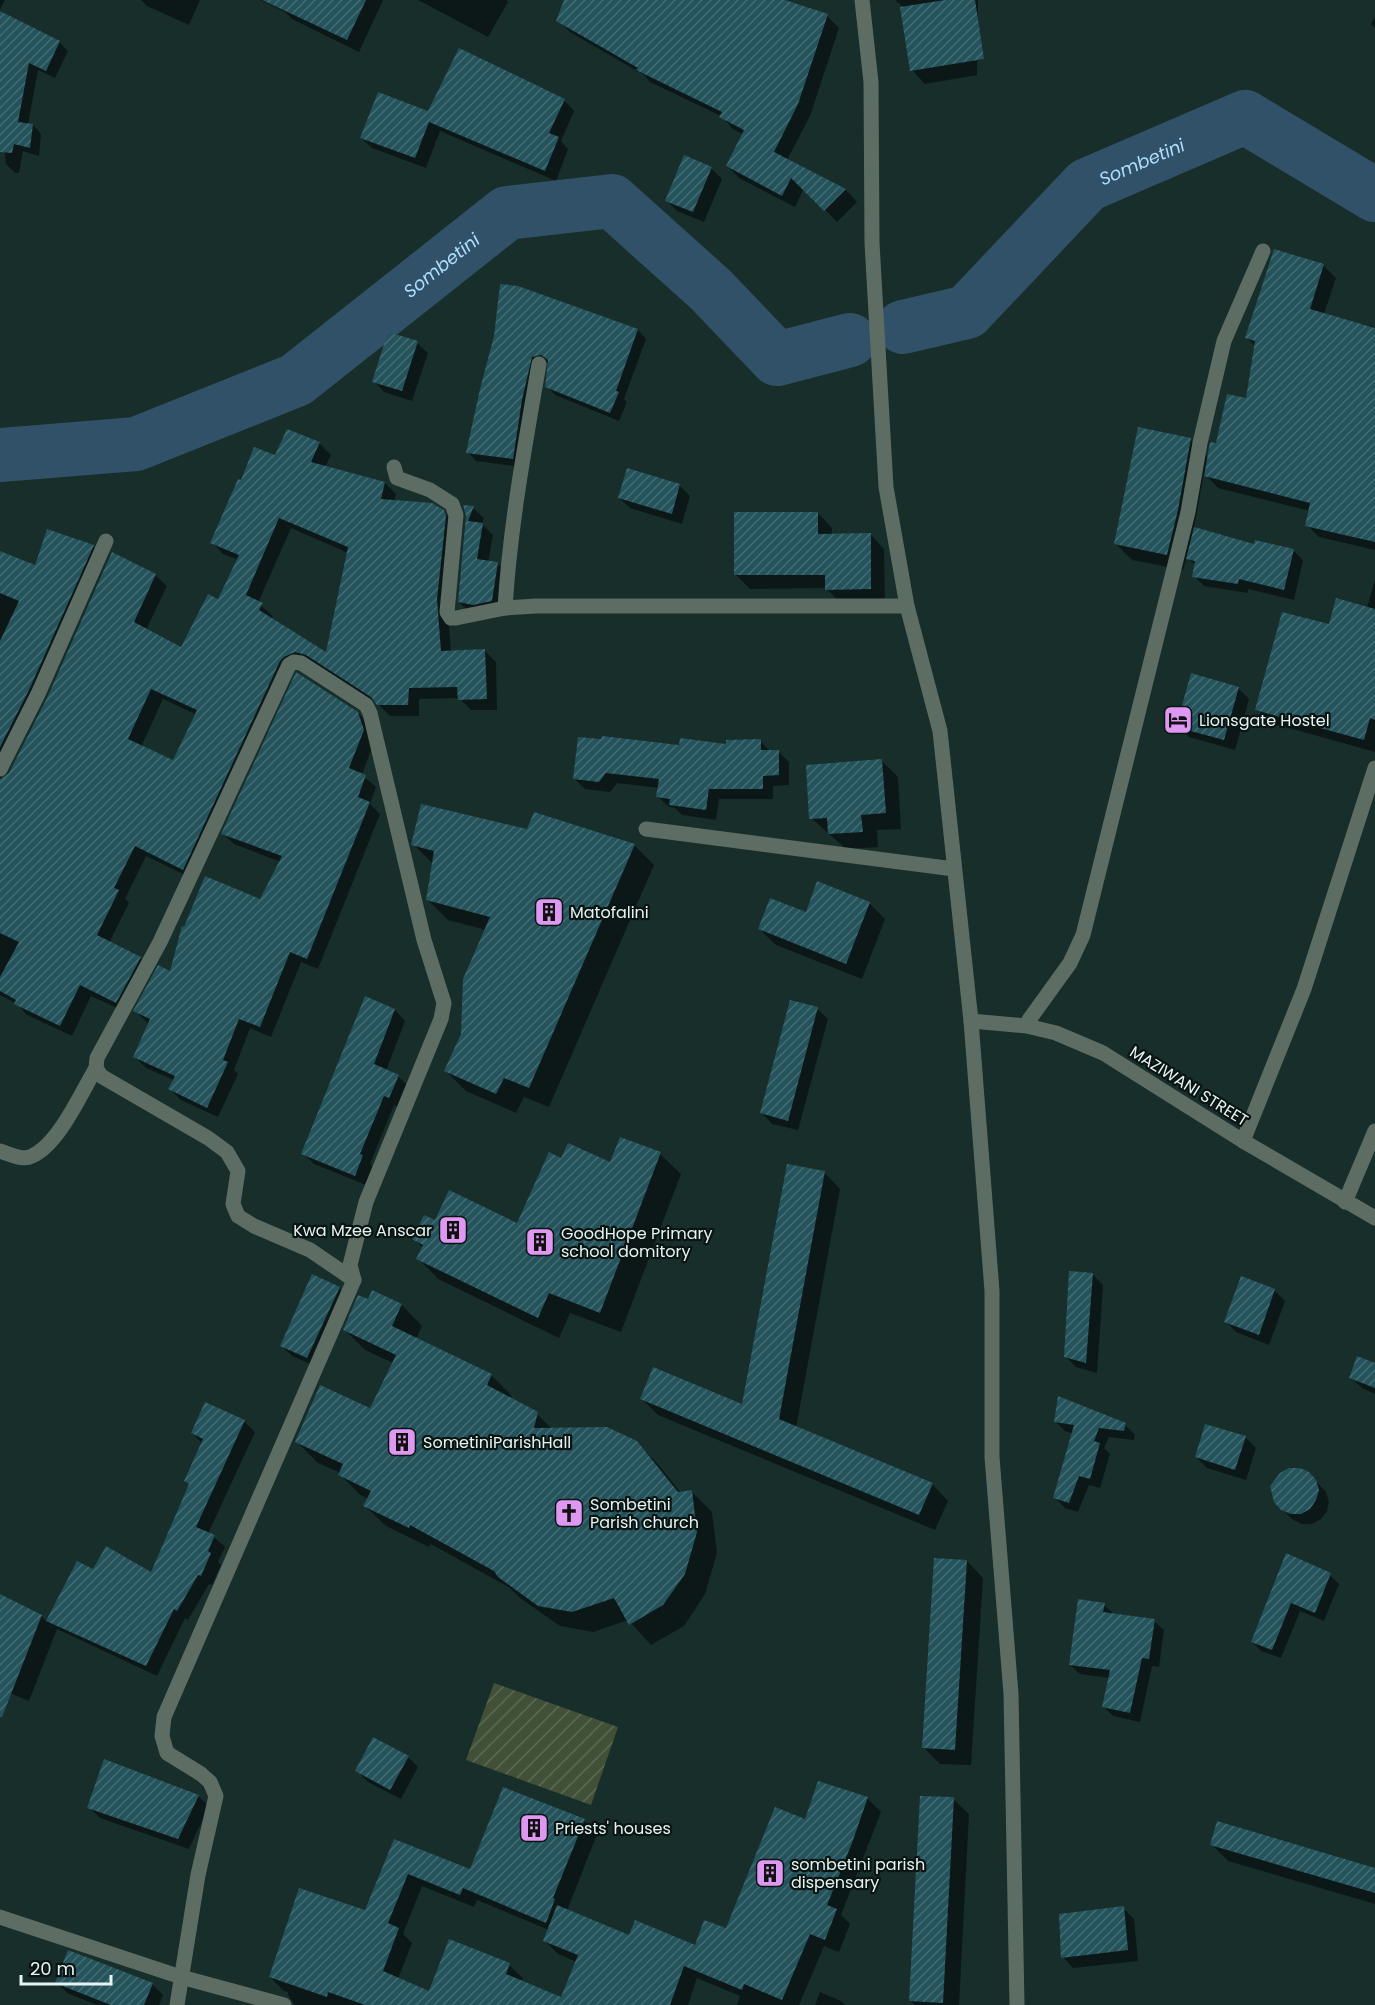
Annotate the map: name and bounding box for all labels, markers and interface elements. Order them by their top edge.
water label: Sombetini [1095,132,1189,191]
water label: Sombetini [398,227,485,303]
hotel icon: Lionsgate Hostel [1162,704,1194,736]
place label: Lionsgate Hostel [1199,709,1330,732]
building icon: Matofalini [533,896,565,928]
place label: Matofalini [570,901,649,924]
street label: MAZIWANI STREET [1125,1040,1253,1132]
building icon: Kwa Mzee Anscar [437,1214,469,1246]
place label: Kwa Mzee Anscar [293,1219,432,1242]
place label: GoodHope Primary school domitory [561,1222,713,1263]
building icon: GoodHope Primary school domitory [524,1226,556,1258]
building icon: SometiniParishHall [386,1426,418,1458]
place label: SometiniParishHall [423,1431,571,1454]
place label: Sombetini Parish church [590,1493,699,1534]
church icon: Sombetini Parish church [553,1497,585,1529]
building icon: Priests' houses [518,1812,550,1844]
place label: Priests' houses [555,1817,671,1840]
place label: sombetini parish dispensary [791,1853,925,1894]
building icon: sombetini parish dispensary [754,1857,786,1889]
scale bar [21,1948,111,1986]
text: 20 m [30,1956,75,1981]

